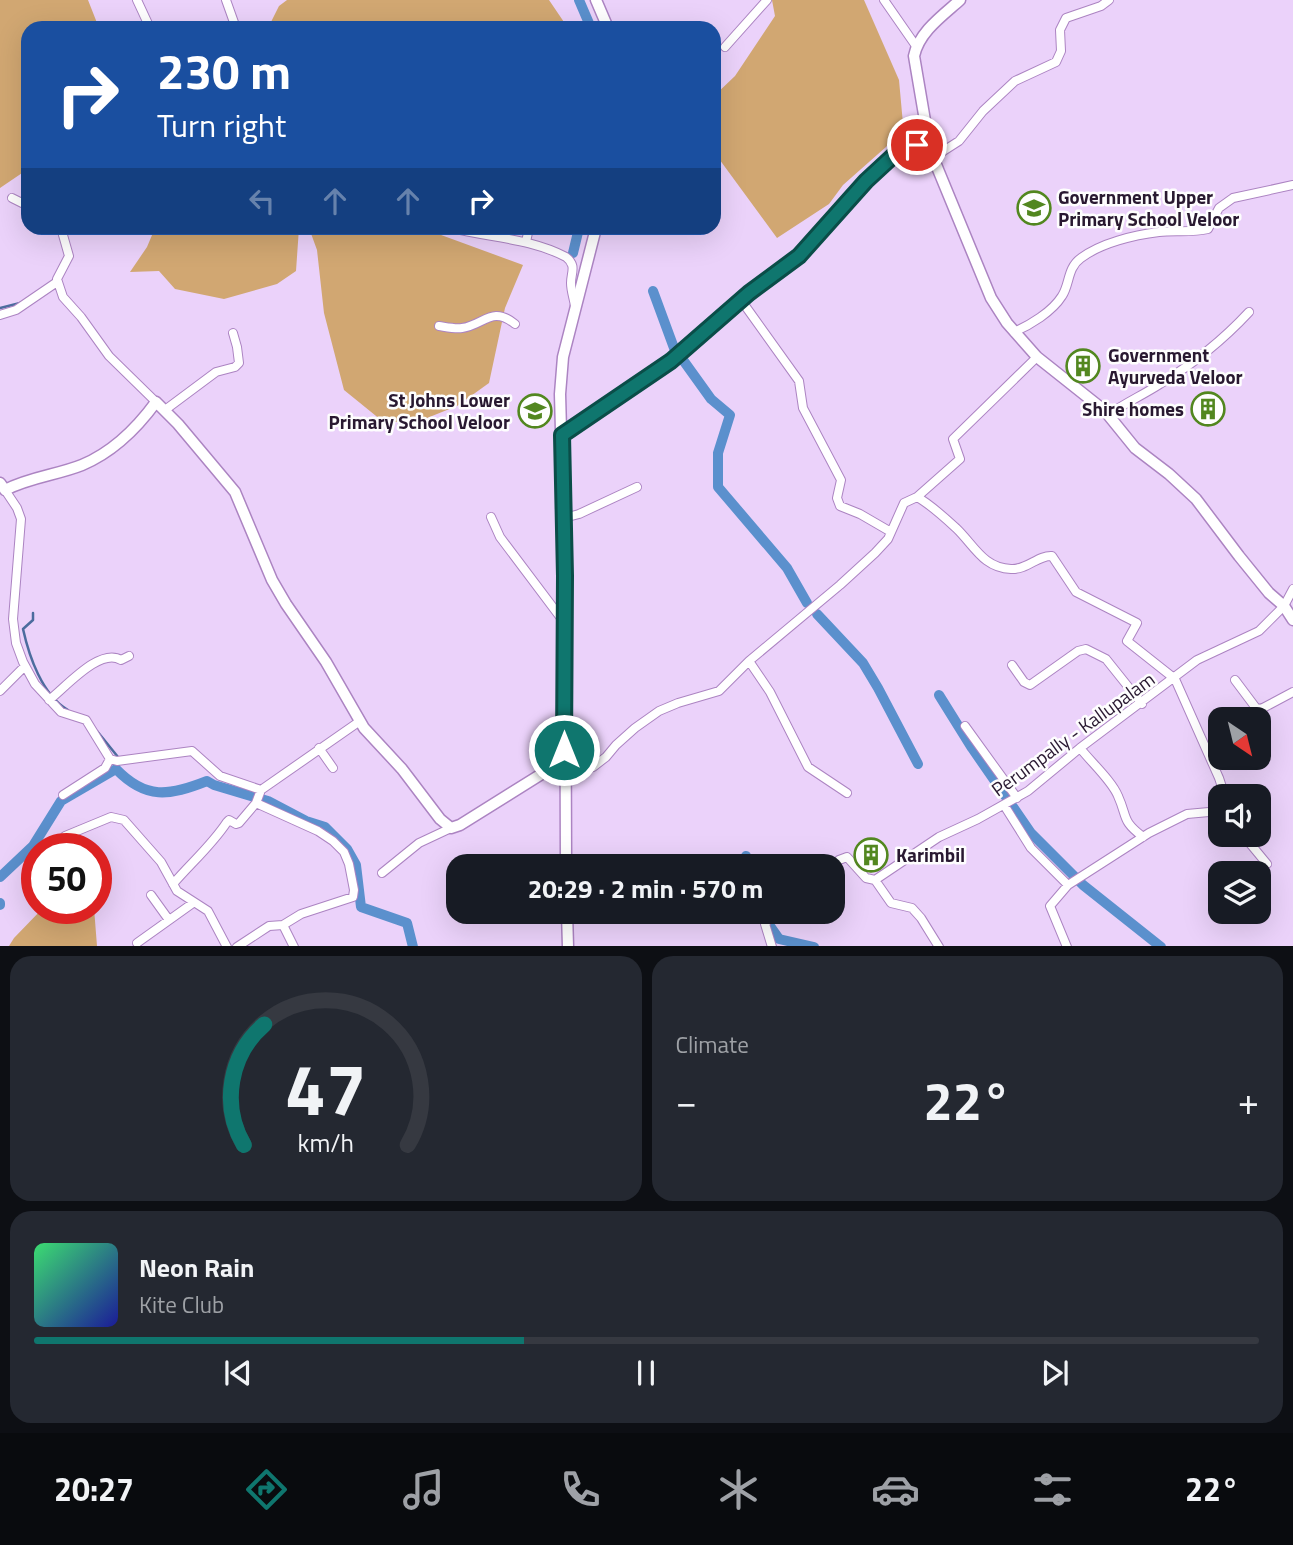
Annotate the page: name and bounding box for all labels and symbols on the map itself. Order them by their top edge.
pin [887,115,947,175]
place label: Government Upper Primary School Veloor [1058,182,1239,233]
school or university icon: Government Upper Primary School Veloor [1015,189,1053,227]
place label: Government Ayurveda Veloor [1108,340,1243,391]
building icon: Government Ayurveda Veloor [1064,347,1102,385]
place label: St Johns Lower Primary School Veloor [329,385,510,436]
building icon: Shire homes [1189,390,1227,428]
school or university icon: St Johns Lower Primary School Veloor [516,392,554,430]
place label: Shire homes [1082,394,1184,423]
street label: Perumpally - Kallupalam [985,664,1161,803]
north arrow [1208,707,1270,770]
position arrow [527,713,601,787]
speed limit sign: 50 [21,833,112,924]
building icon: Karimbil [852,836,890,874]
place label: Karimbil [896,840,965,869]

